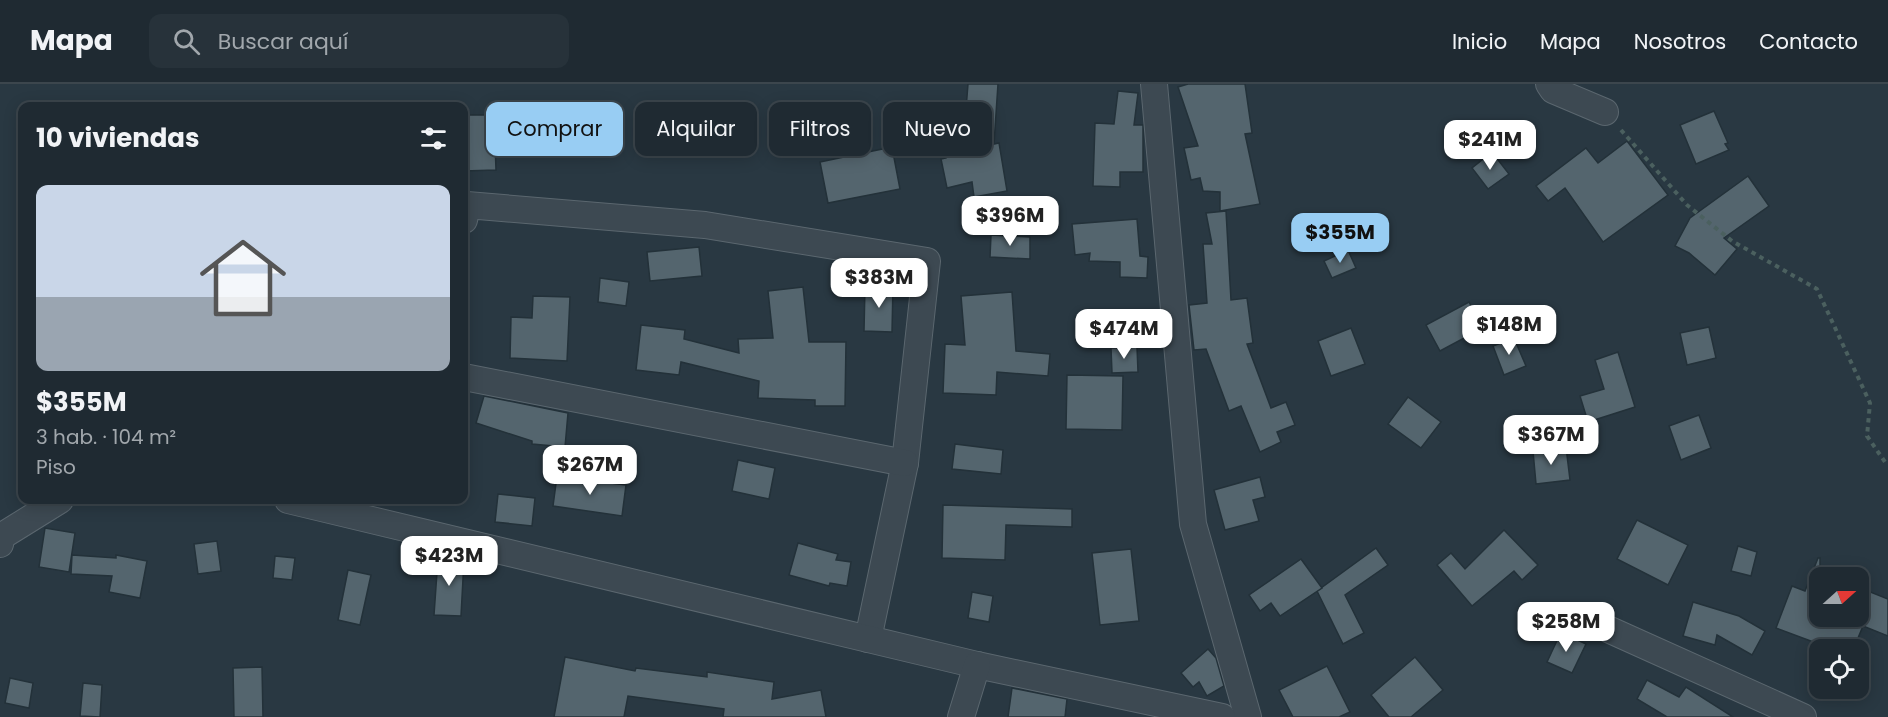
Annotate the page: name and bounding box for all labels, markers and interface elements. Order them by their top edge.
search box [149,14,569,68]
text: Mapa [30,21,113,60]
icon: search [170,25,203,58]
text: Buscar aquí [218,26,348,57]
text: Inicio [1452,27,1507,56]
text: Mapa [1540,27,1601,56]
text: Nosotros [1634,27,1726,56]
text: Contacto [1759,27,1858,56]
chip: Comprar [486,102,623,156]
chip: Alquilar [635,102,757,156]
chip: Filtros [769,102,871,156]
chip: Nuevo [883,102,992,156]
text: 10 viviendas [36,120,200,156]
pin: $241M [1448,120,1532,171]
icon: filters [417,122,450,155]
text: $241M [1458,125,1522,153]
pin: $396M [968,196,1052,247]
text: $396M [976,201,1044,229]
pin: $355M [1298,213,1382,264]
text: $355M [1305,218,1375,246]
icon: home [189,224,297,332]
pin: $383M [837,258,921,309]
text: $383M [845,263,913,291]
pin: $148M [1467,305,1551,356]
pin: $474M [1082,309,1166,360]
text: $148M [1476,310,1542,338]
text: $474M [1089,314,1159,342]
text: $355M [36,384,127,420]
pin: $367M [1509,415,1593,466]
text: $367M [1517,420,1585,448]
text: 3 hab. · 104 m² [36,423,176,451]
pin: $267M [548,445,632,496]
text: $267M [557,450,623,478]
text: Piso [36,453,76,481]
pin: $423M [407,536,491,587]
text: $423M [415,541,483,569]
north arrow [1809,567,1869,627]
map controls [1809,567,1869,699]
pin: $258M [1524,602,1608,653]
text: $258M [1532,607,1600,635]
button: locate [1809,639,1869,699]

